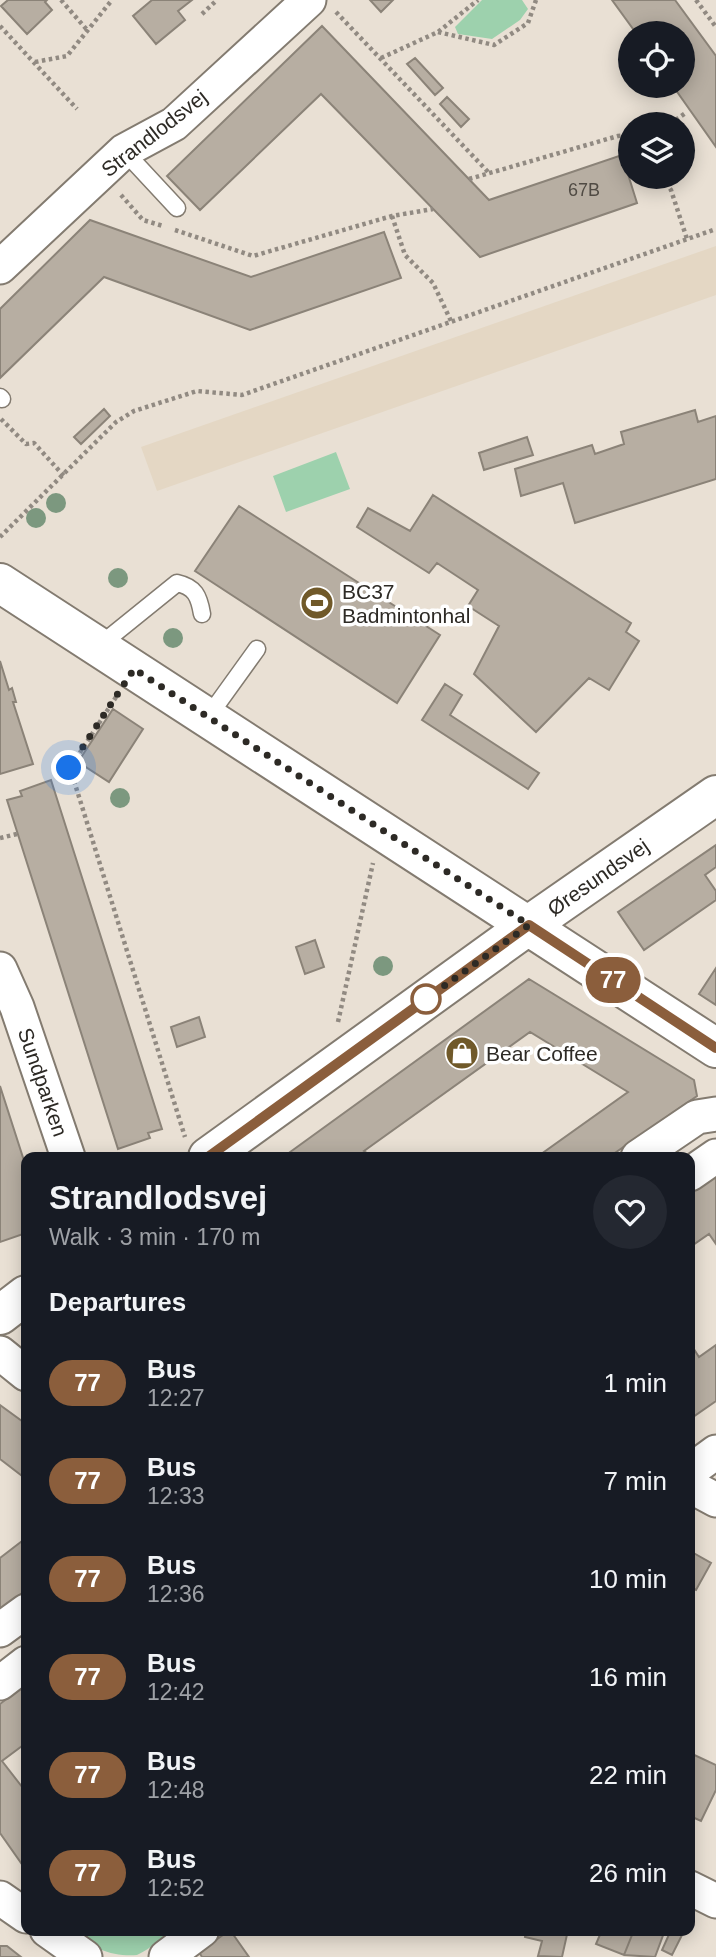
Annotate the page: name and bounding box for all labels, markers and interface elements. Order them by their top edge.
map controls [618,21,695,189]
button: locate [618,21,695,98]
street label: Strandlodsvej [97,85,211,181]
button: layers [618,112,695,189]
house number: 67B [568,180,600,200]
place label: BC37 Badmintonhal [342,580,470,627]
sports icon: BC37 Badmintonhal [298,584,336,622]
your location [51,750,86,785]
street label: Øresundsvej [543,834,653,920]
line badge: 77 [582,957,644,1003]
text: 77 [600,966,626,993]
unlabelled marker [411,984,441,1014]
street label: Sundparken [14,1025,72,1139]
shop icon: Bear Coffee [443,1034,481,1072]
place label: Bear Coffee [486,1042,598,1065]
button: heart [593,1175,667,1249]
text: Strandlodsvej [49,1179,267,1216]
text: Walk · 3 min · 170 m [49,1224,260,1250]
text: Departures [49,1287,186,1317]
text: Bus [147,1354,196,1384]
text: 1 min [603,1368,667,1398]
text: 77 [74,1369,101,1396]
text: 12:27 [147,1385,205,1411]
text: Bus [147,1452,196,1482]
text: 7 min [603,1466,667,1496]
text: 77 [74,1467,101,1494]
text: 12:33 [147,1483,205,1509]
text: Bus [147,1550,196,1580]
text: 10 min [589,1564,667,1594]
text: 77 [74,1565,101,1592]
text: 12:36 [147,1581,205,1607]
text: Bus [147,1648,196,1678]
text: 16 min [589,1662,667,1692]
text: 77 [74,1663,101,1690]
text: 12:42 [147,1679,205,1705]
text: Bus [147,1746,196,1776]
text: 22 min [589,1760,667,1790]
text: 77 [74,1761,101,1788]
text: 12:48 [147,1777,205,1803]
text: Bus [147,1844,196,1874]
text: 26 min [589,1858,667,1888]
text: 77 [74,1859,101,1886]
text: 12:52 [147,1875,205,1901]

